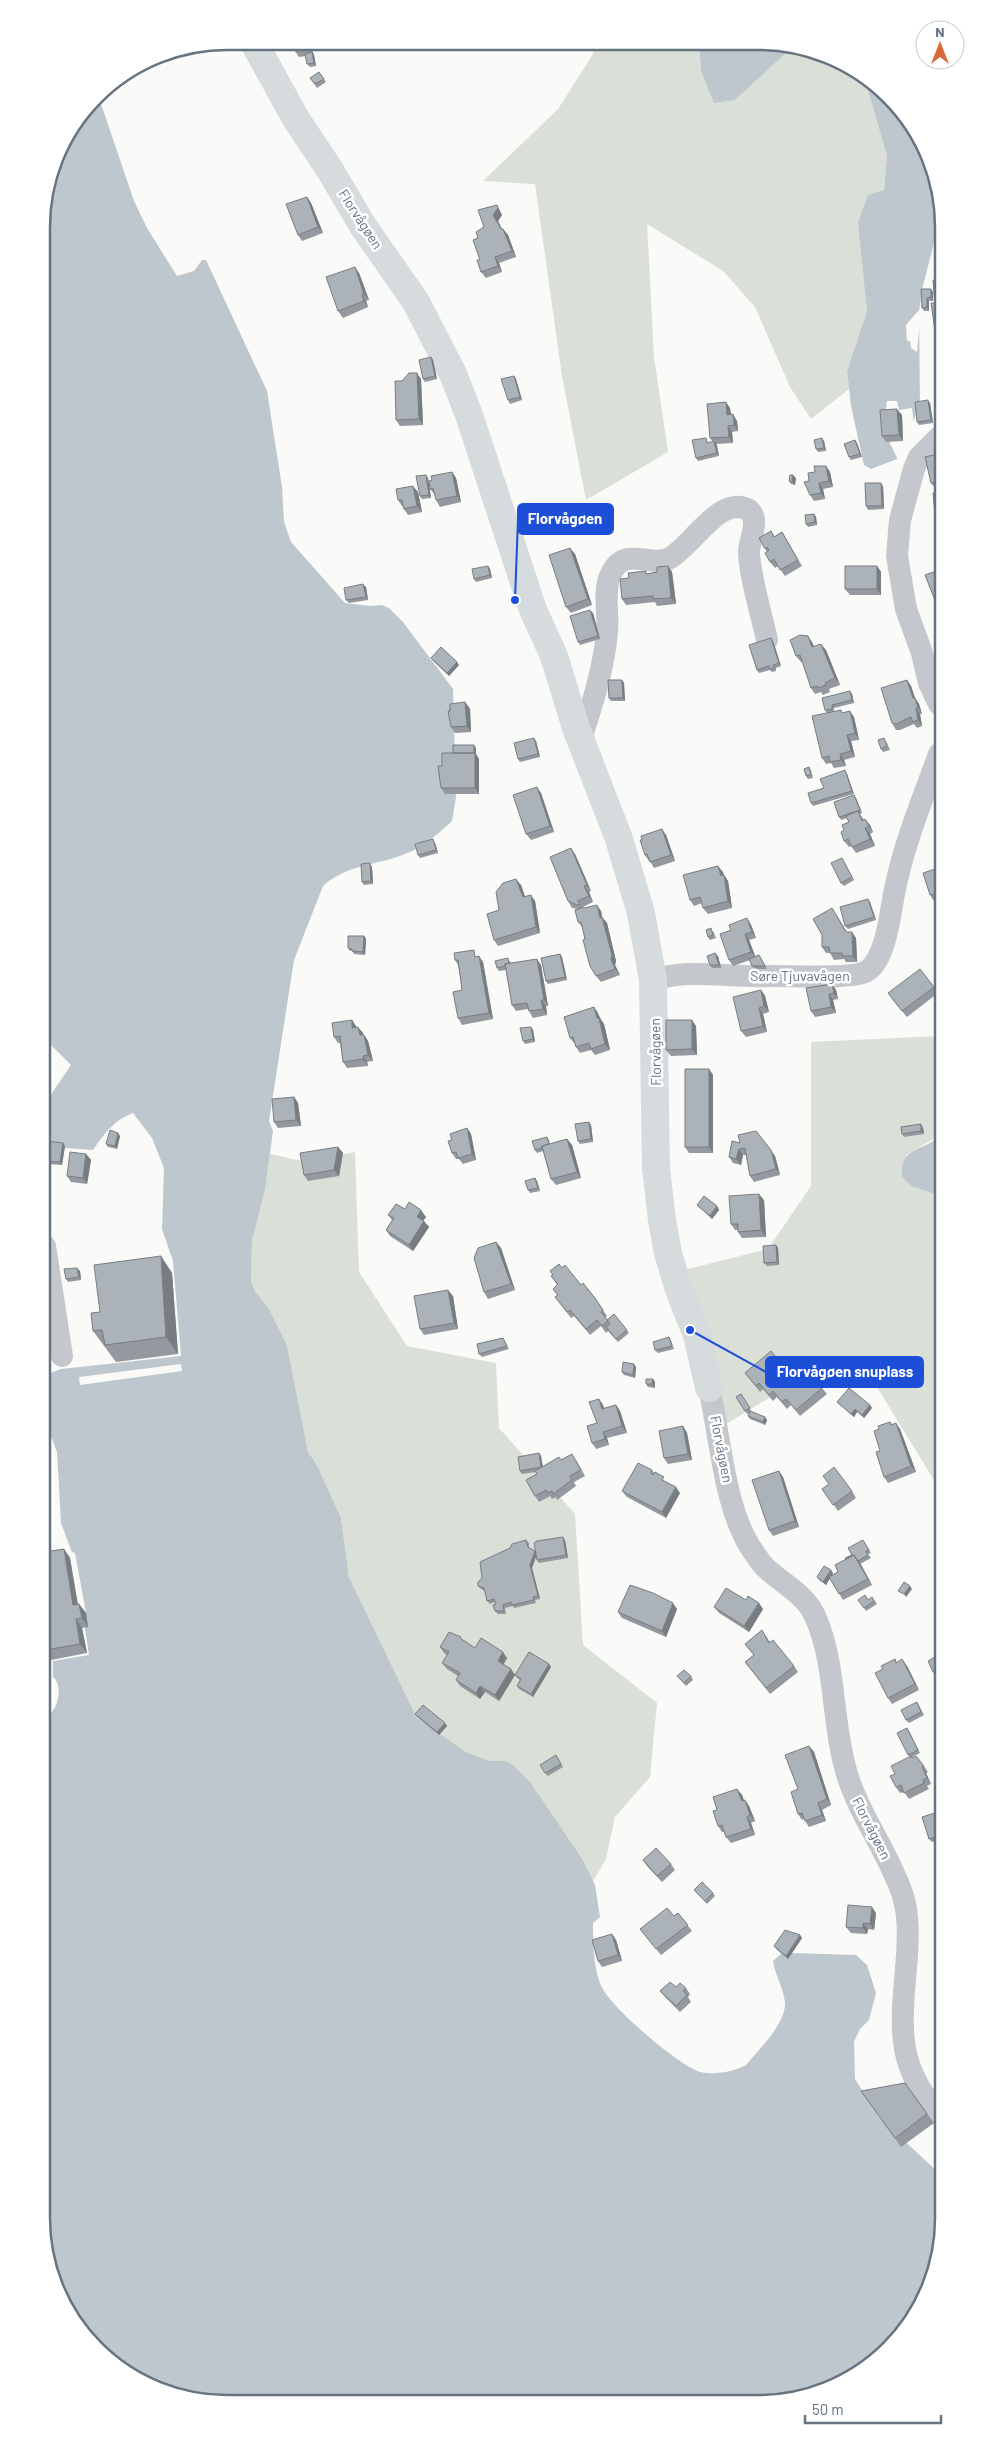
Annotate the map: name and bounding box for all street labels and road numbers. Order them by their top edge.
street label: Florvågøen [335,186,387,252]
street label: Søre Tjuvavågen [750,967,850,984]
street label: Florvågøen [646,1018,664,1086]
street label: Florvågøen [707,1414,737,1484]
street label: Florvågøen [849,1794,895,1862]

